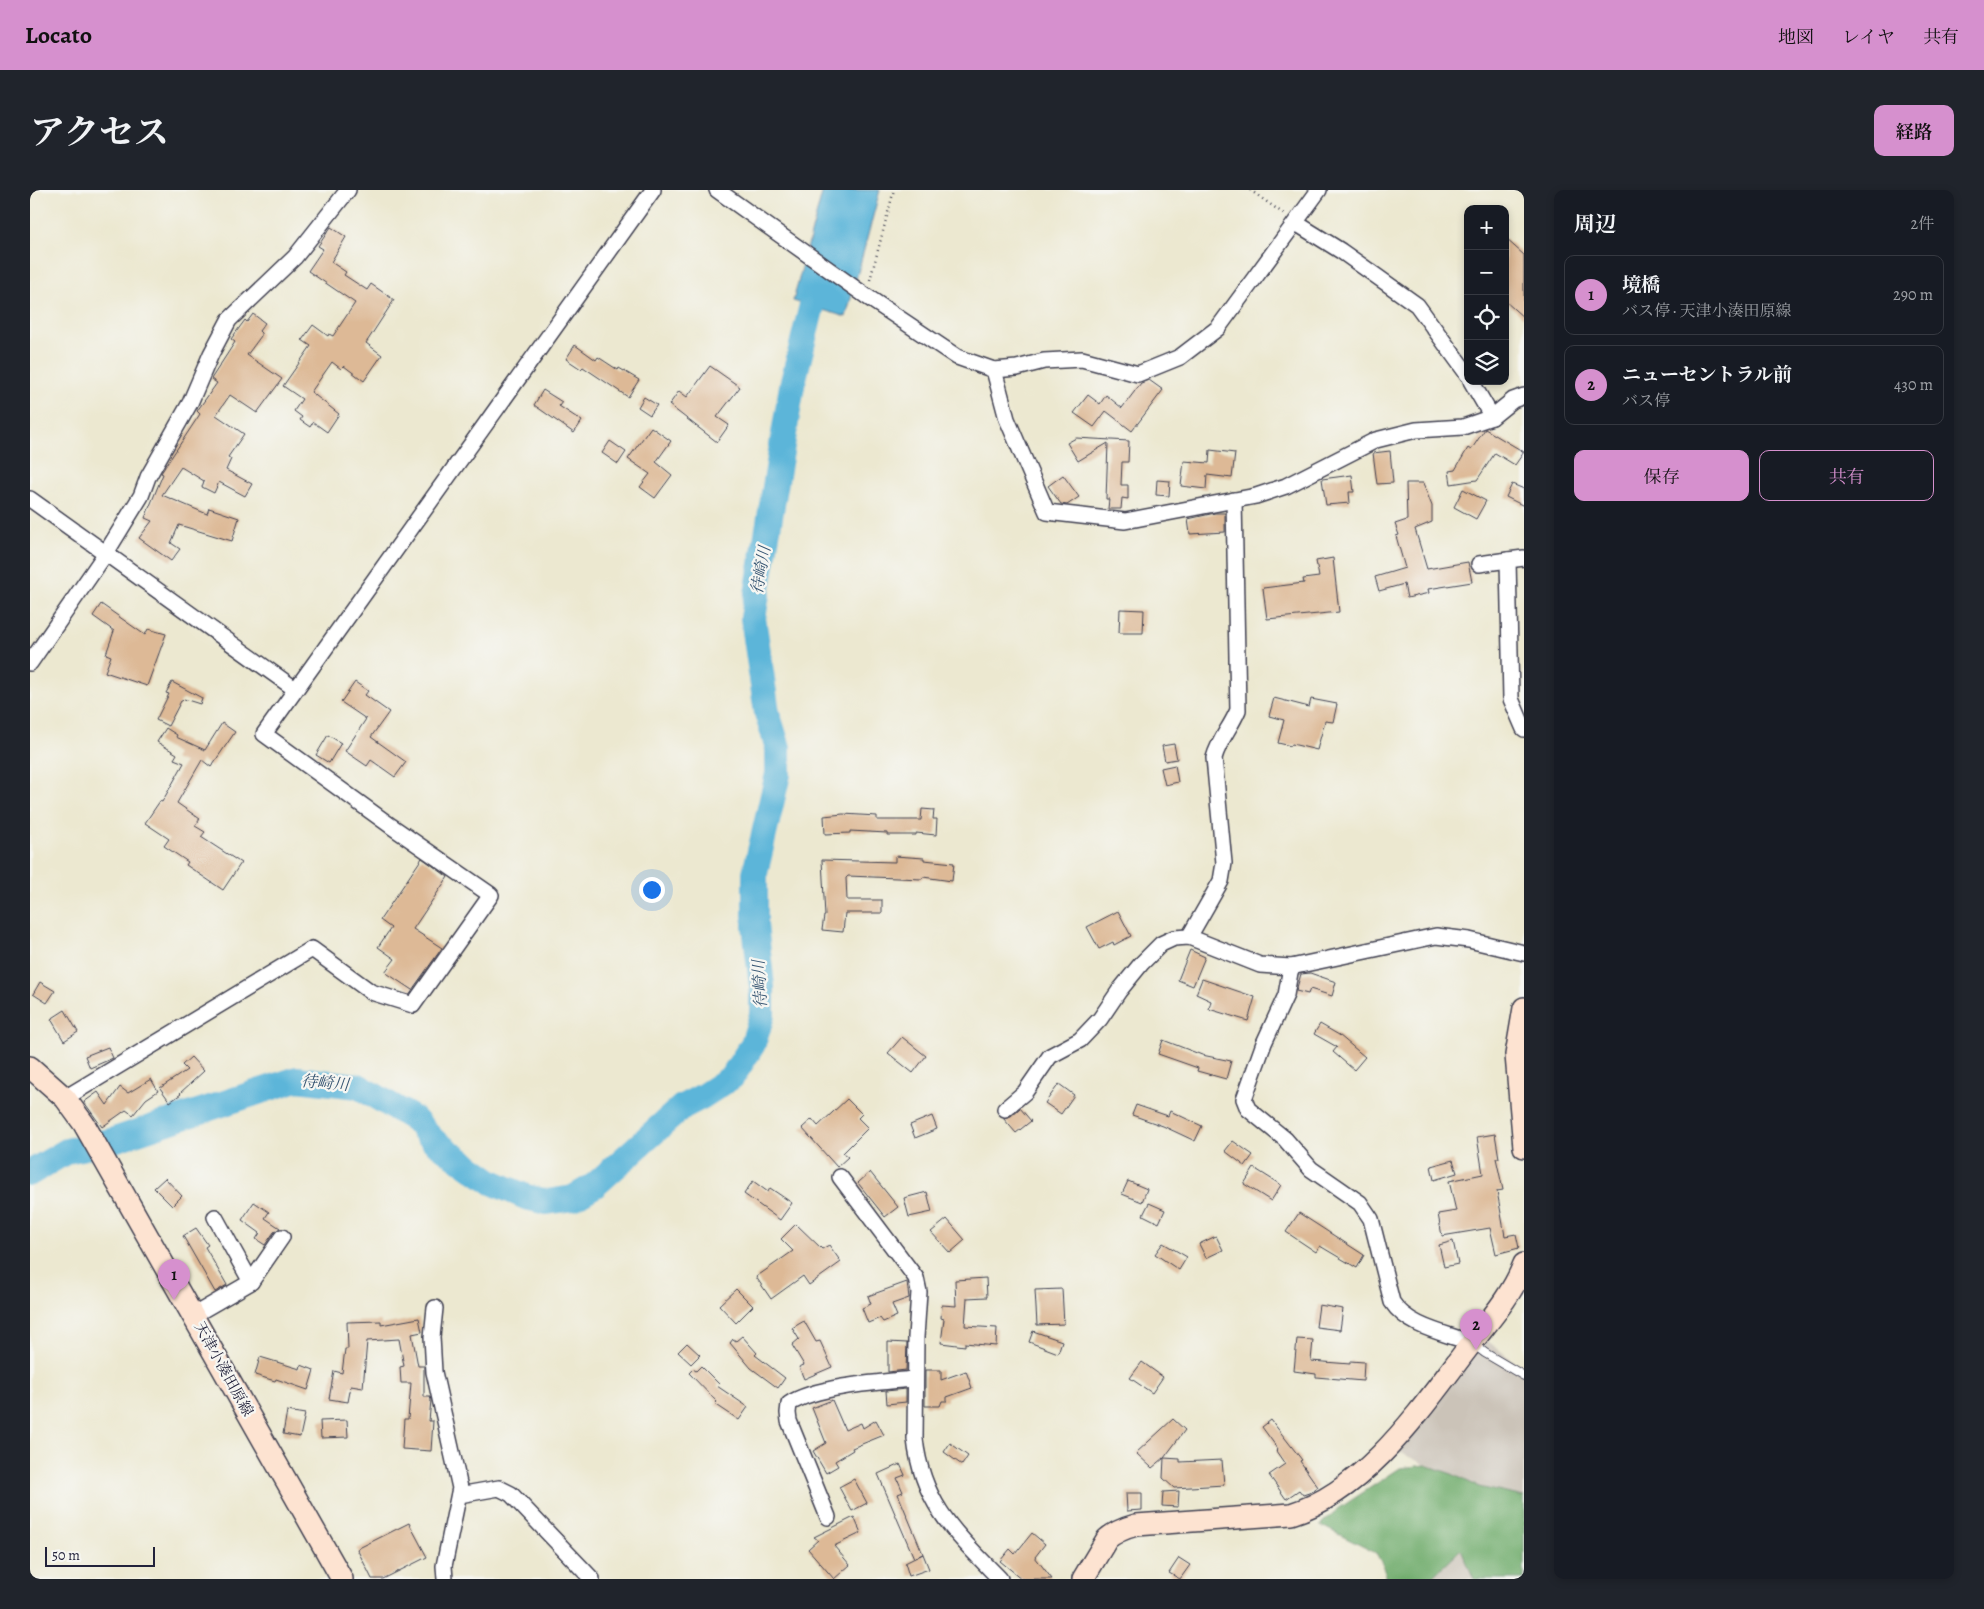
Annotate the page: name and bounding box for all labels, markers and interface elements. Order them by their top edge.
text: Locato [25,19,92,51]
text: 地図 [1778,25,1814,49]
text: レイヤ [1842,25,1895,49]
text: 共有 [1923,25,1959,49]
button: 経路 [1874,105,1954,156]
text: アクセス [30,108,169,156]
map controls [1464,205,1509,385]
button: + [1464,205,1509,250]
text: 周辺 [1574,210,1616,238]
text: 2件 [1910,213,1934,235]
button: − [1464,250,1509,295]
text: 境橋 [1622,272,1660,298]
text: 1 [1588,284,1594,306]
text: 290 m [1893,284,1933,306]
button: locate [1464,295,1509,340]
text: バス停 · 天津小湊田原線 [1622,300,1792,322]
button: layers [1464,340,1509,385]
text: ニューセントラル前 [1622,362,1792,388]
text: 2 [1587,374,1595,396]
text: 430 m [1894,374,1933,396]
text: バス停 [1622,390,1670,412]
button: 保存 [1574,450,1749,501]
button: 共有 [1759,450,1934,501]
water label: 待崎川 [746,542,776,596]
your location [639,877,665,903]
water label: 待崎川 [748,957,772,1009]
water label: 待崎川 [300,1070,352,1096]
pin: 1 [158,1259,190,1300]
pin: 2 [1460,1309,1492,1350]
street label: 天津小湊田原線 [190,1318,258,1420]
scale bar [45,1544,155,1567]
text: 50 m [52,1546,80,1565]

